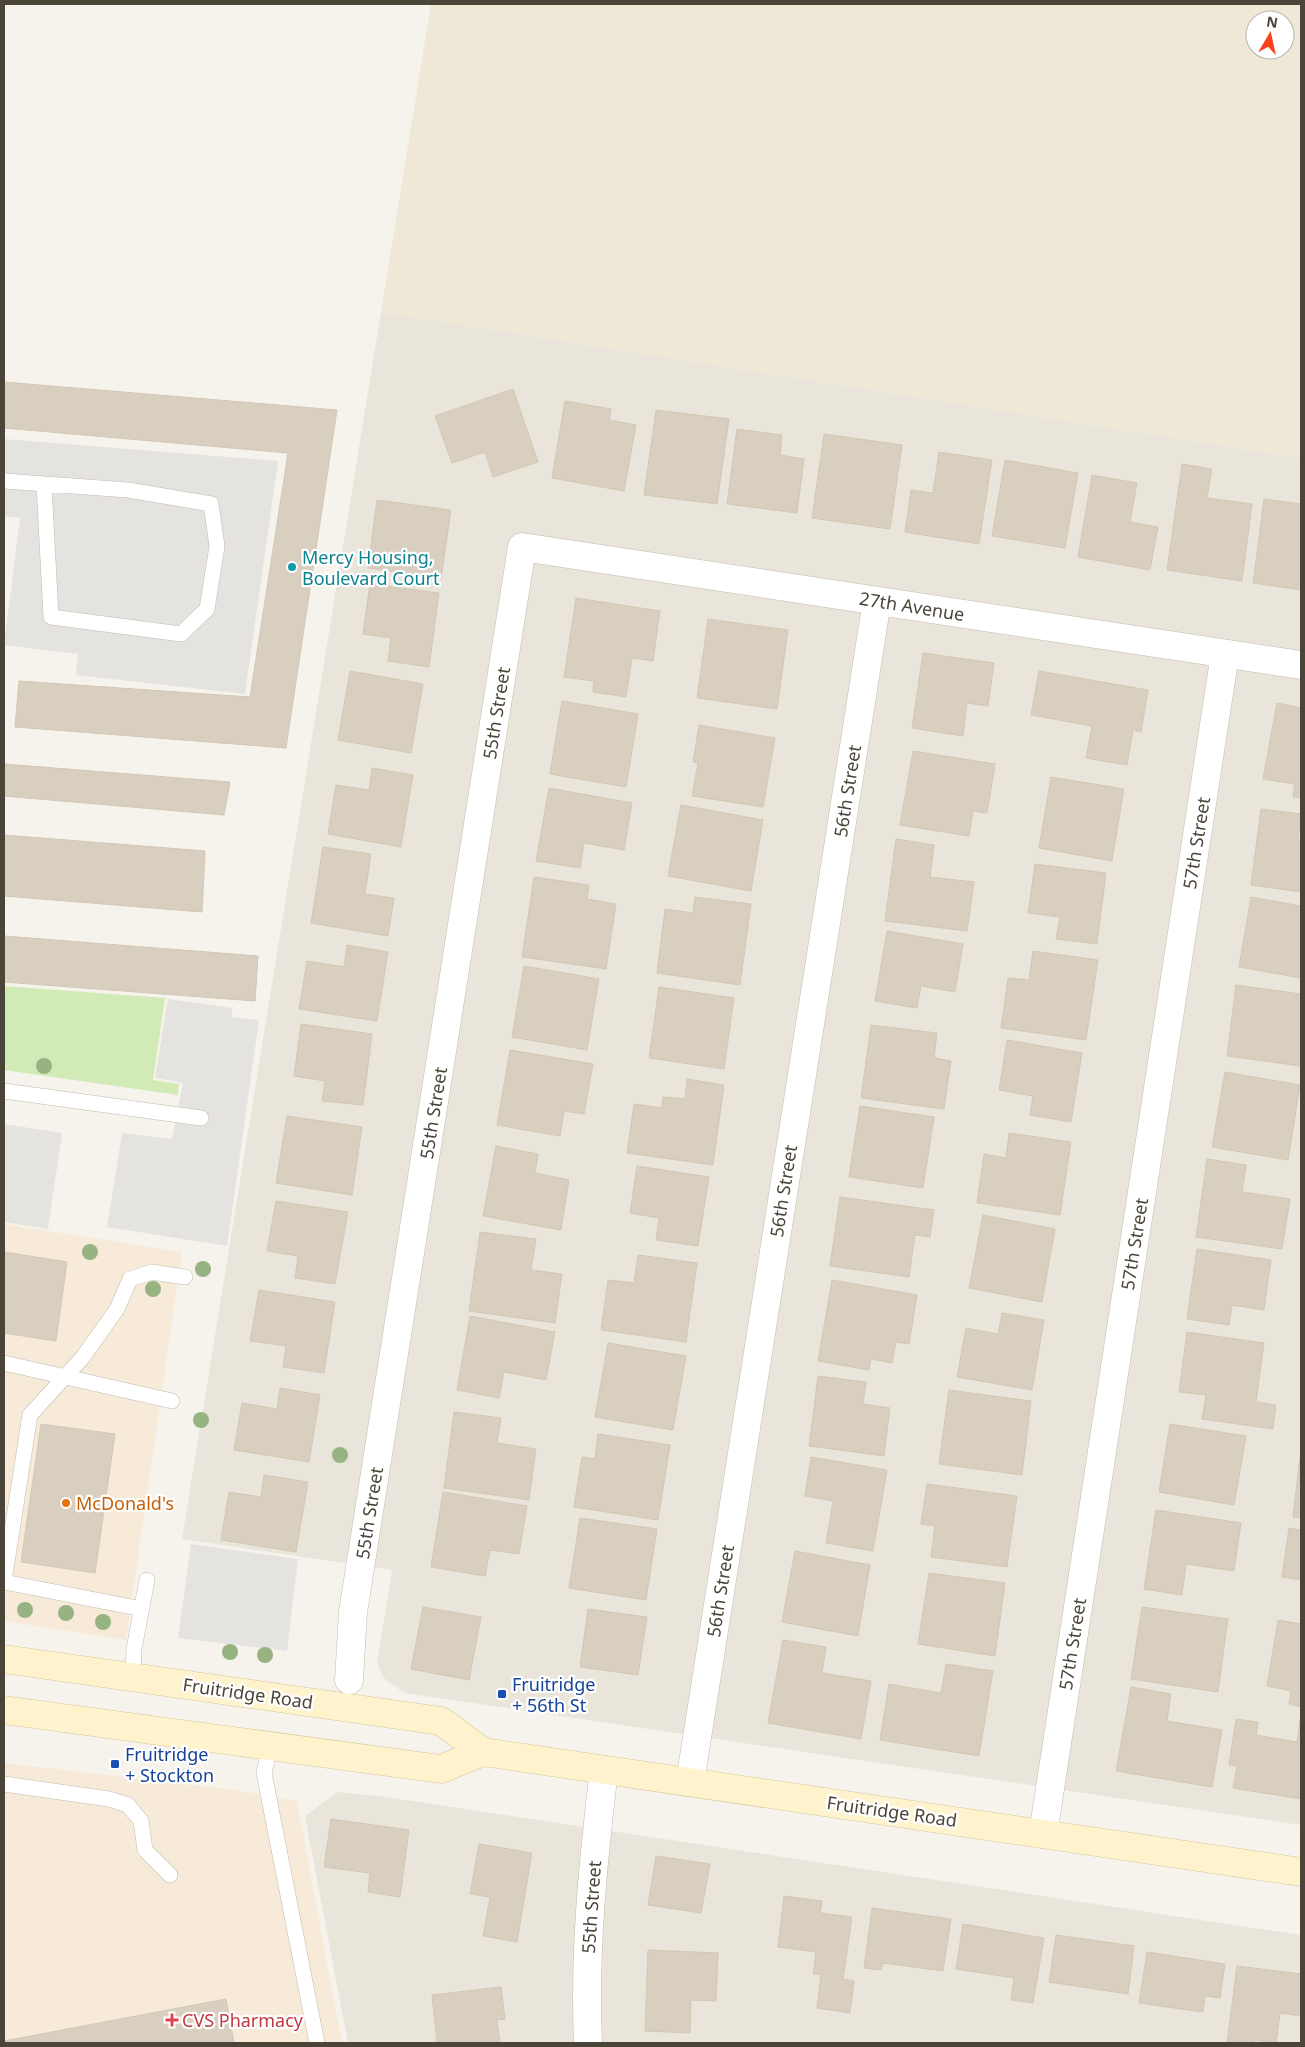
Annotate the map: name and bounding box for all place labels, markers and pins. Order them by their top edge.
place label: Mercy Housing, Boulevard Court [302,545,440,590]
marker: Mercy Housing, Boulevard Court [286,561,298,573]
place label: McDonald's [76,1491,174,1515]
marker: McDonald's [60,1497,72,1509]
place label: Fruitridge + 56th St [512,1672,595,1717]
marker: Fruitridge + 56th St [496,1688,508,1700]
place label: Fruitridge + Stockton [125,1742,214,1787]
marker: Fruitridge + Stockton [109,1758,121,1770]
place label: CVS Pharmacy [182,2008,304,2032]
marker: CVS Pharmacy [166,2014,178,2026]

